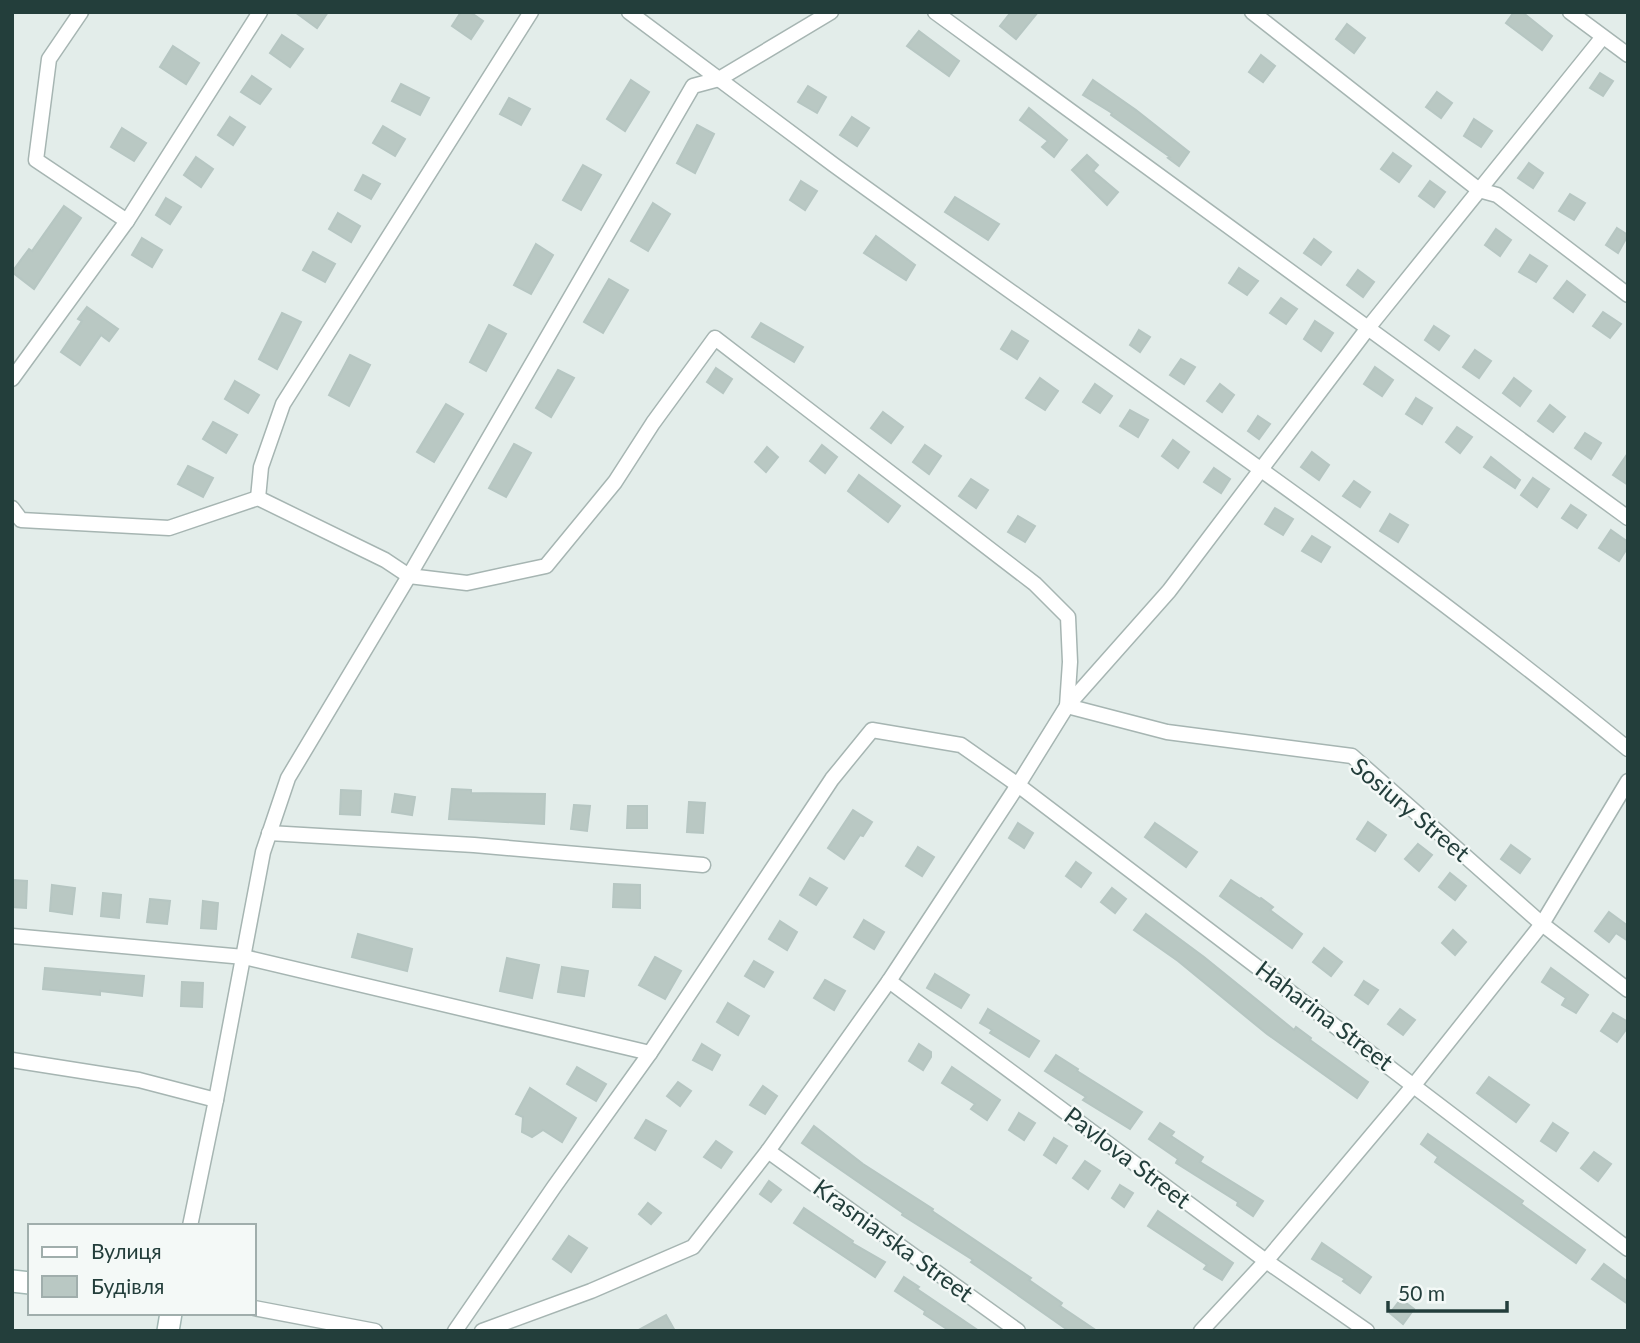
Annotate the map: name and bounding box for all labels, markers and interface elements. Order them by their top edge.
street label: Sosiury Street [1346,751,1476,867]
street label: Haharina Street [1251,954,1400,1076]
street label: Pavlova Street [1059,1100,1197,1214]
street label: Krasniarska Street [808,1172,980,1308]
legend [28,1224,256,1315]
text: Вулиця [91,1238,162,1263]
scale bar [1388,1270,1507,1314]
text: Будівля [91,1273,164,1298]
text: 50 m [1398,1280,1445,1305]

